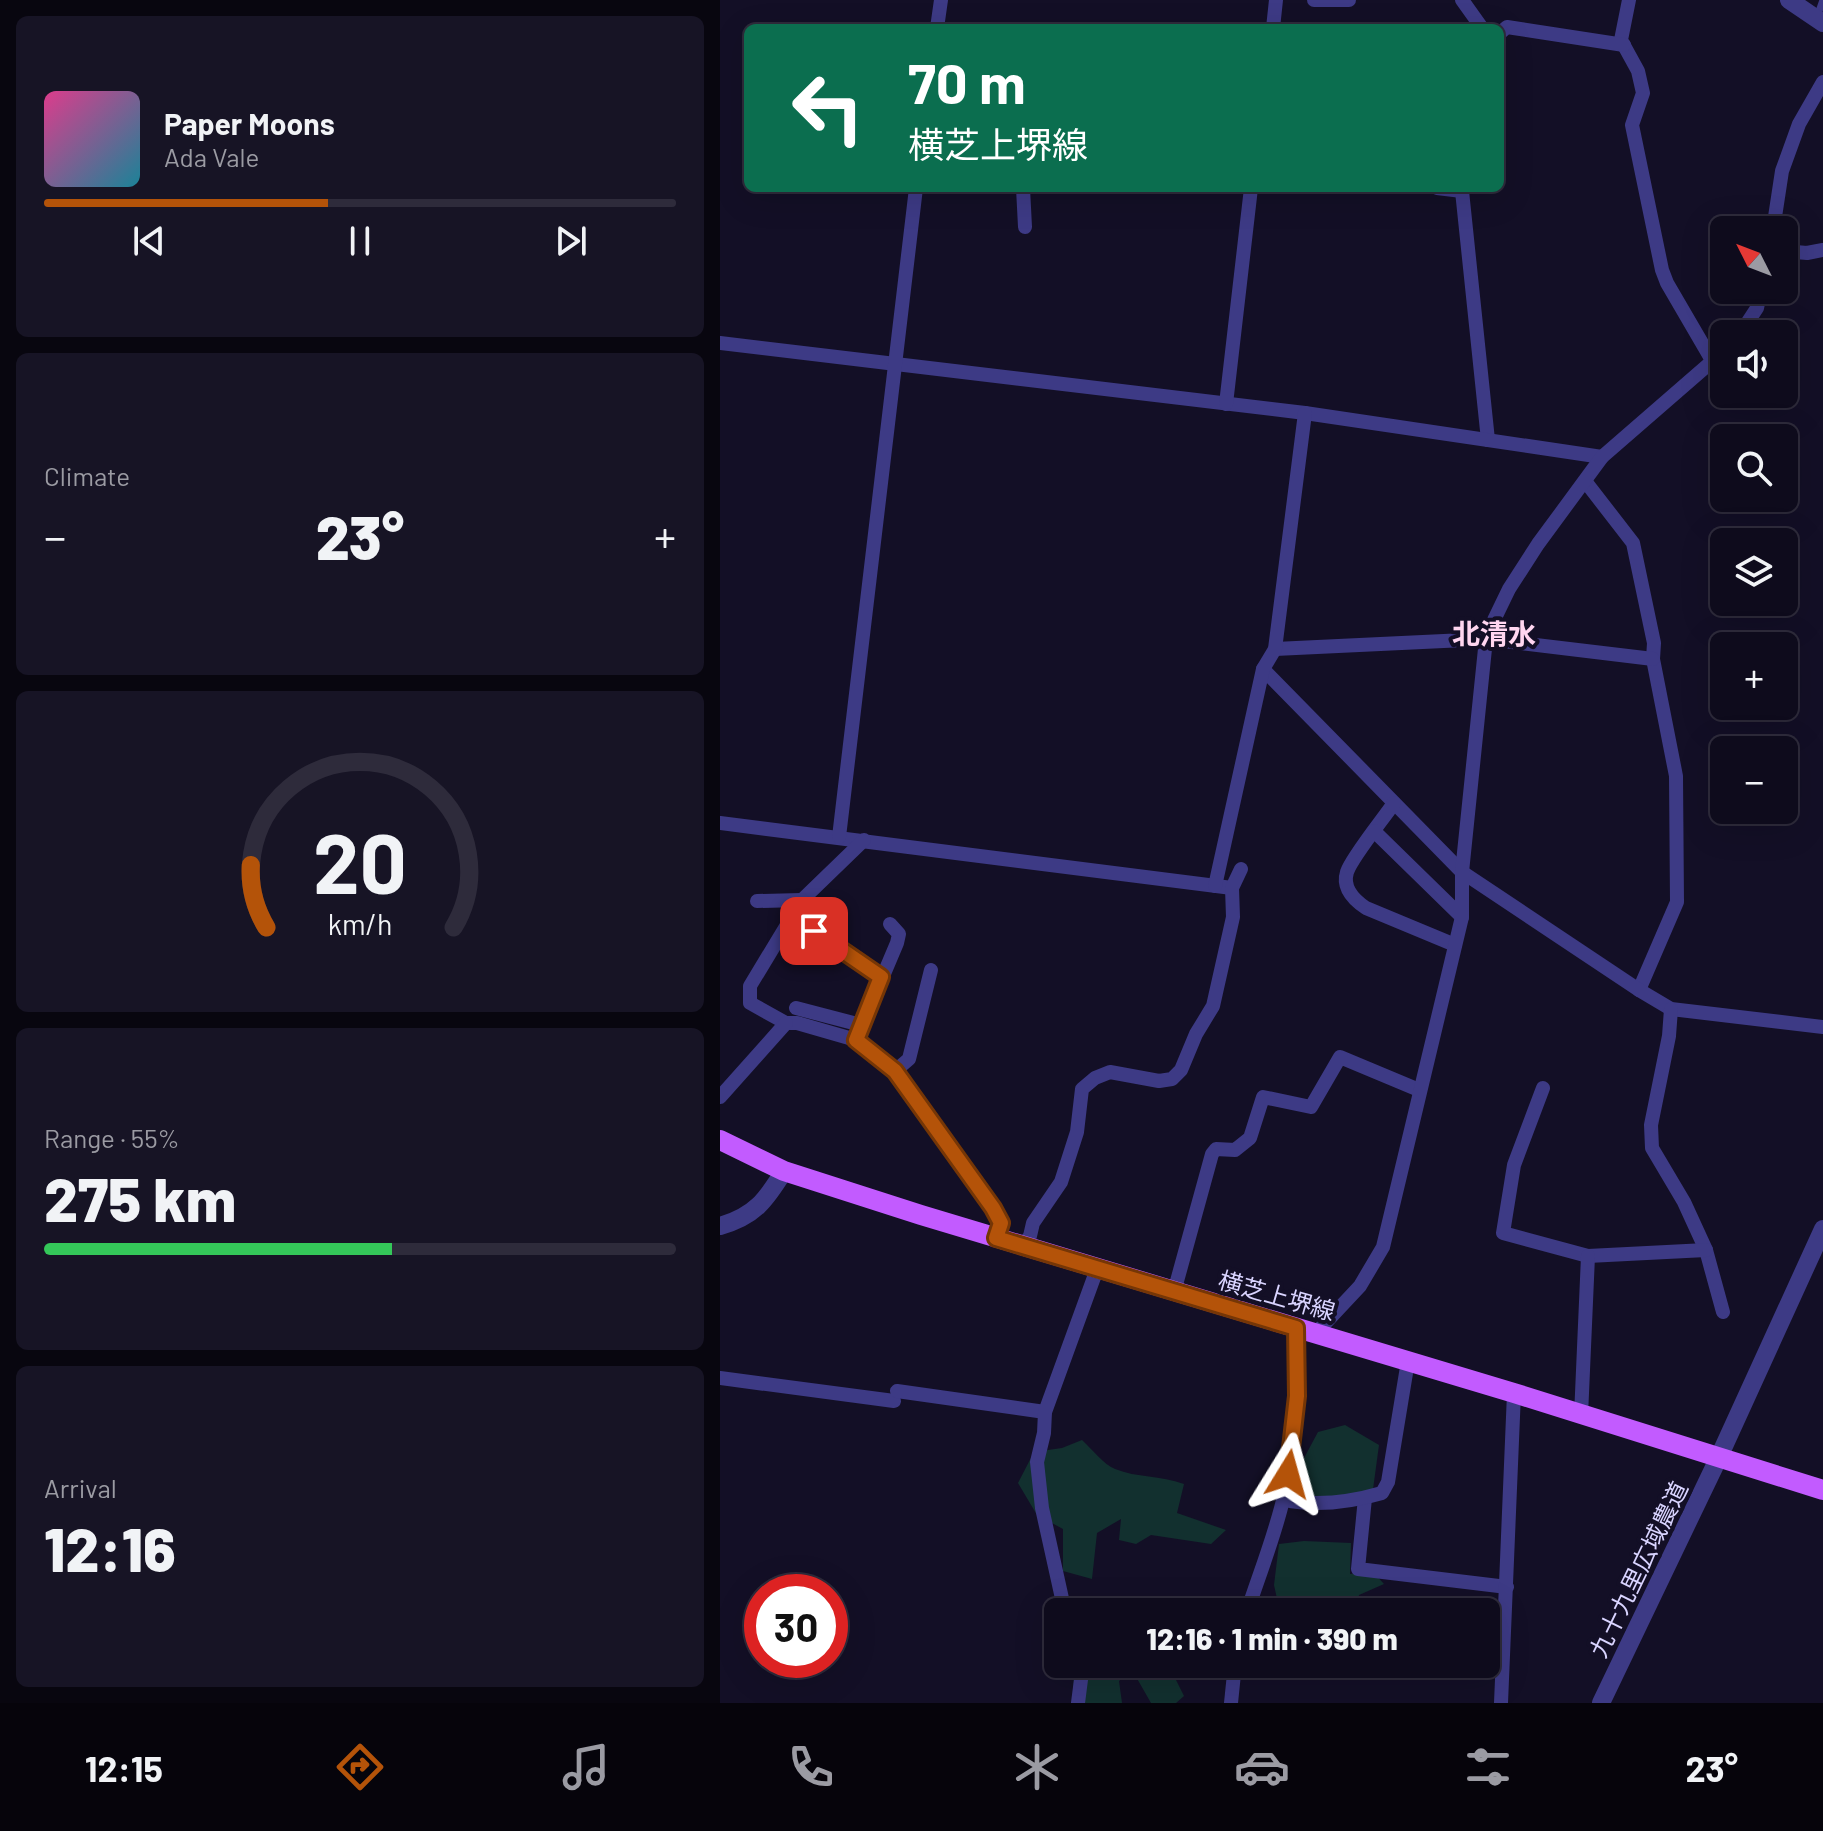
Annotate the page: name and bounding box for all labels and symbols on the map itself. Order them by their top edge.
north arrow [1710,216,1798,304]
district label: 北清水 [1452,616,1536,650]
pin [780,897,848,965]
street label: 横芝上堺線 [1215,1265,1339,1325]
position arrow [1246,1432,1330,1516]
street label: 九十九里広域農道 [1583,1476,1693,1662]
speed limit sign: 30 [744,1574,848,1678]

